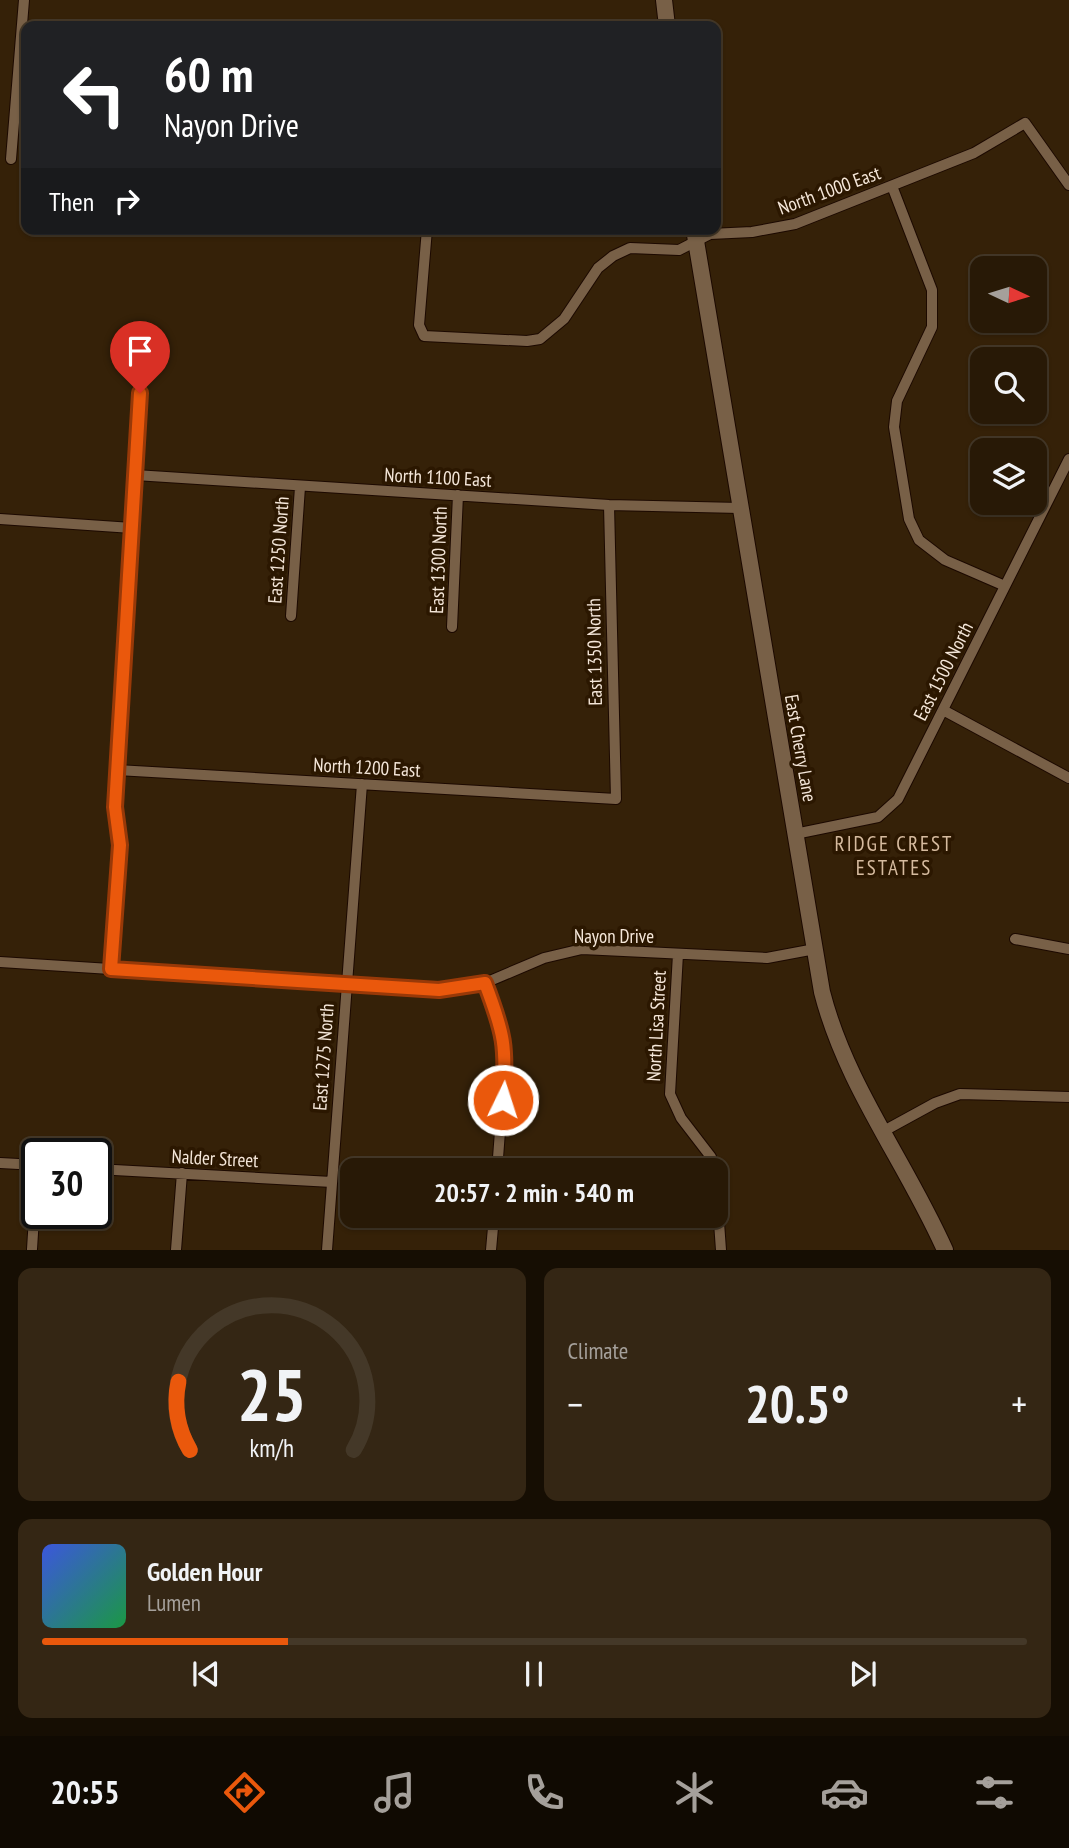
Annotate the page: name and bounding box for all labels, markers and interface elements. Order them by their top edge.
text: 60 m [164,42,253,106]
icon: left [49,49,140,140]
text: Nayon Drive [164,104,299,146]
street label: North 1000 East [774,160,884,220]
icon: right [108,182,146,220]
text: Then [49,185,94,218]
north arrow [970,256,1046,332]
map controls [970,256,1047,515]
pin [110,321,170,393]
icon: arrive [121,332,159,370]
button: search [970,347,1047,424]
button: layers [970,438,1047,515]
street label: North 1100 East [384,462,493,492]
street label: East 1250 North [262,496,294,604]
street label: East 1300 North [424,506,452,614]
street label: East 1350 North [581,598,607,706]
street label: East 1500 North [908,618,978,724]
street label: East Cherry Lane [780,692,822,804]
street label: North 1200 East [313,752,422,782]
district label: RIDGE CREST ESTATES [835,830,953,881]
street label: Nayon Drive [574,924,654,948]
street label: North Lisa Street [641,969,671,1082]
street label: East 1275 North [307,1003,339,1111]
position arrow [466,1063,540,1137]
speed limit sign: 30 [21,1138,112,1229]
street label: Nalder Street [171,1144,260,1172]
text: 20:57 · 2 min · 540 m [434,1176,634,1209]
text: Climate [568,1336,628,1365]
text: 25 [237,1347,307,1441]
text: 20.5° [745,1370,850,1437]
text: − [568,1379,583,1428]
text: + [1011,1379,1027,1428]
text: km/h [250,1432,294,1464]
text: Golden Hour [147,1555,262,1588]
text: Lumen [147,1588,201,1617]
icon: previous [187,1655,225,1693]
icon: pause [515,1655,553,1693]
icon: next [844,1655,882,1693]
icon: directions [220,1768,269,1817]
icon: music [370,1768,419,1817]
icon: phone [520,1768,569,1817]
icon: climate [670,1768,719,1817]
icon: car [820,1768,869,1817]
icon: filters [970,1768,1019,1817]
text: 20:55 [50,1771,120,1813]

